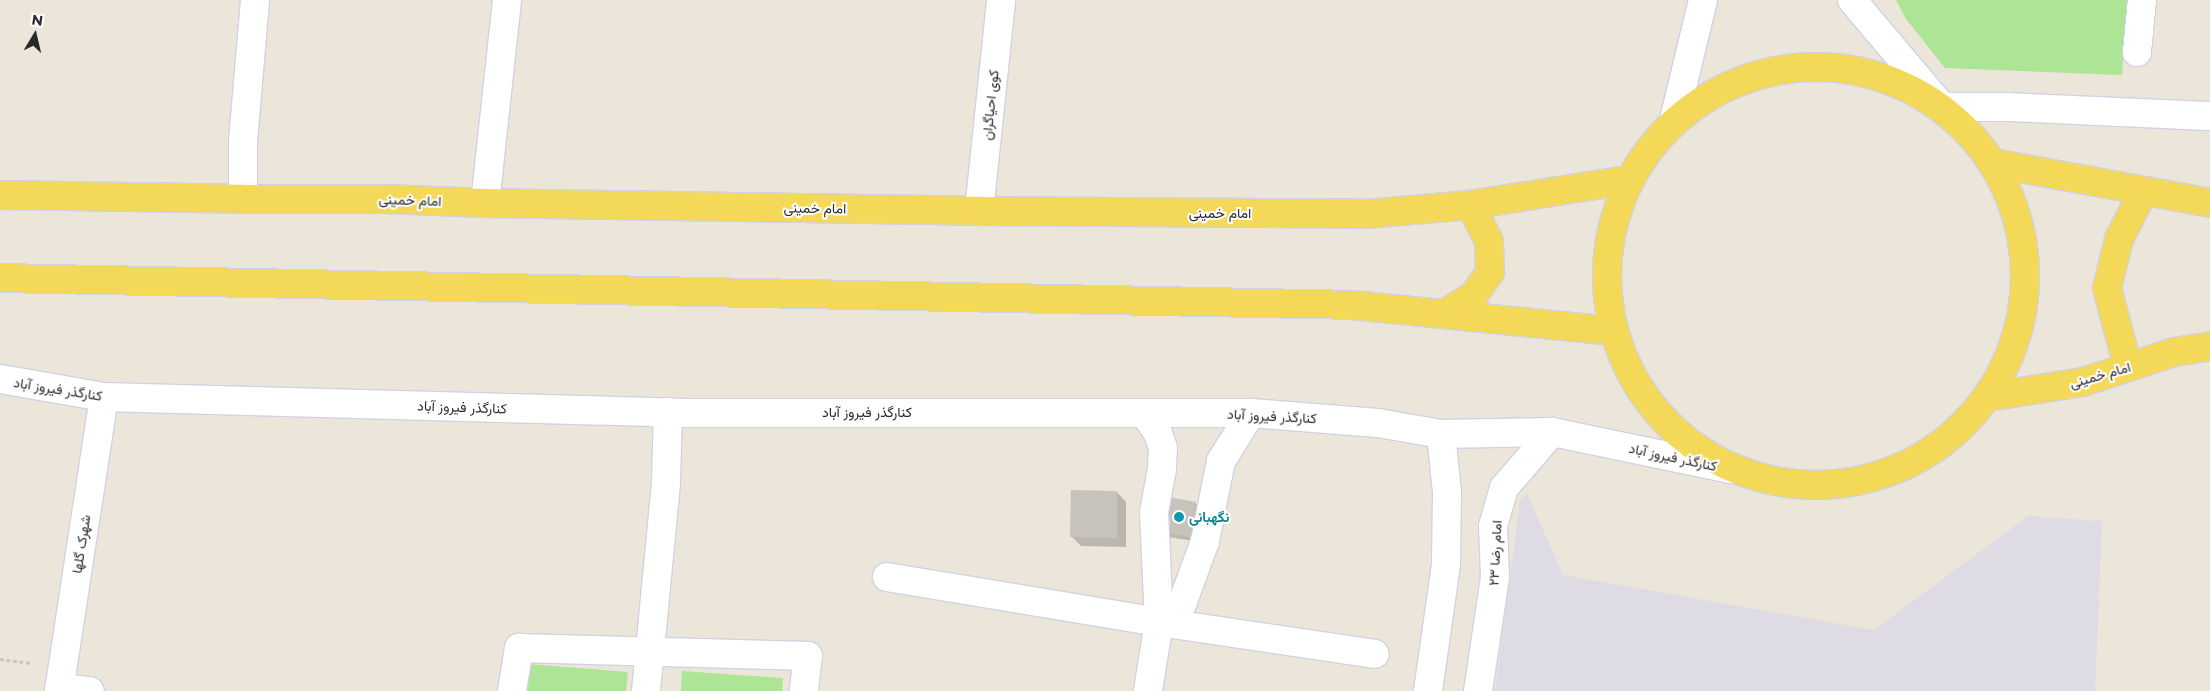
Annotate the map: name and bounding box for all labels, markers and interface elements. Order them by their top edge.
north arrow [10,10,60,60]
text: N [30,10,44,30]
street label: کوی احیاگران [978,69,1002,141]
street label: امام خمینی [378,191,442,209]
street label: امام خمینی [784,199,846,217]
street label: امام خمینی [1189,205,1251,221]
street label: امام خمینی [2068,358,2132,392]
street label: کنارگذر فیروز آباد [12,374,104,404]
street label: کنارگذر فیروز آباد [417,397,507,417]
street label: کنارگذر فیروز آباد [822,404,912,420]
street label: کنارگذر فیروز آباد [1227,405,1317,427]
street label: کنارگذر فیروز آباد [1627,439,1719,475]
place label: نگهبانی [1189,509,1229,525]
marker: نگهبانی [1173,511,1185,523]
street label: شهرک گلها [68,513,94,575]
street label: امام رضا ۲۳ [1485,520,1505,586]

